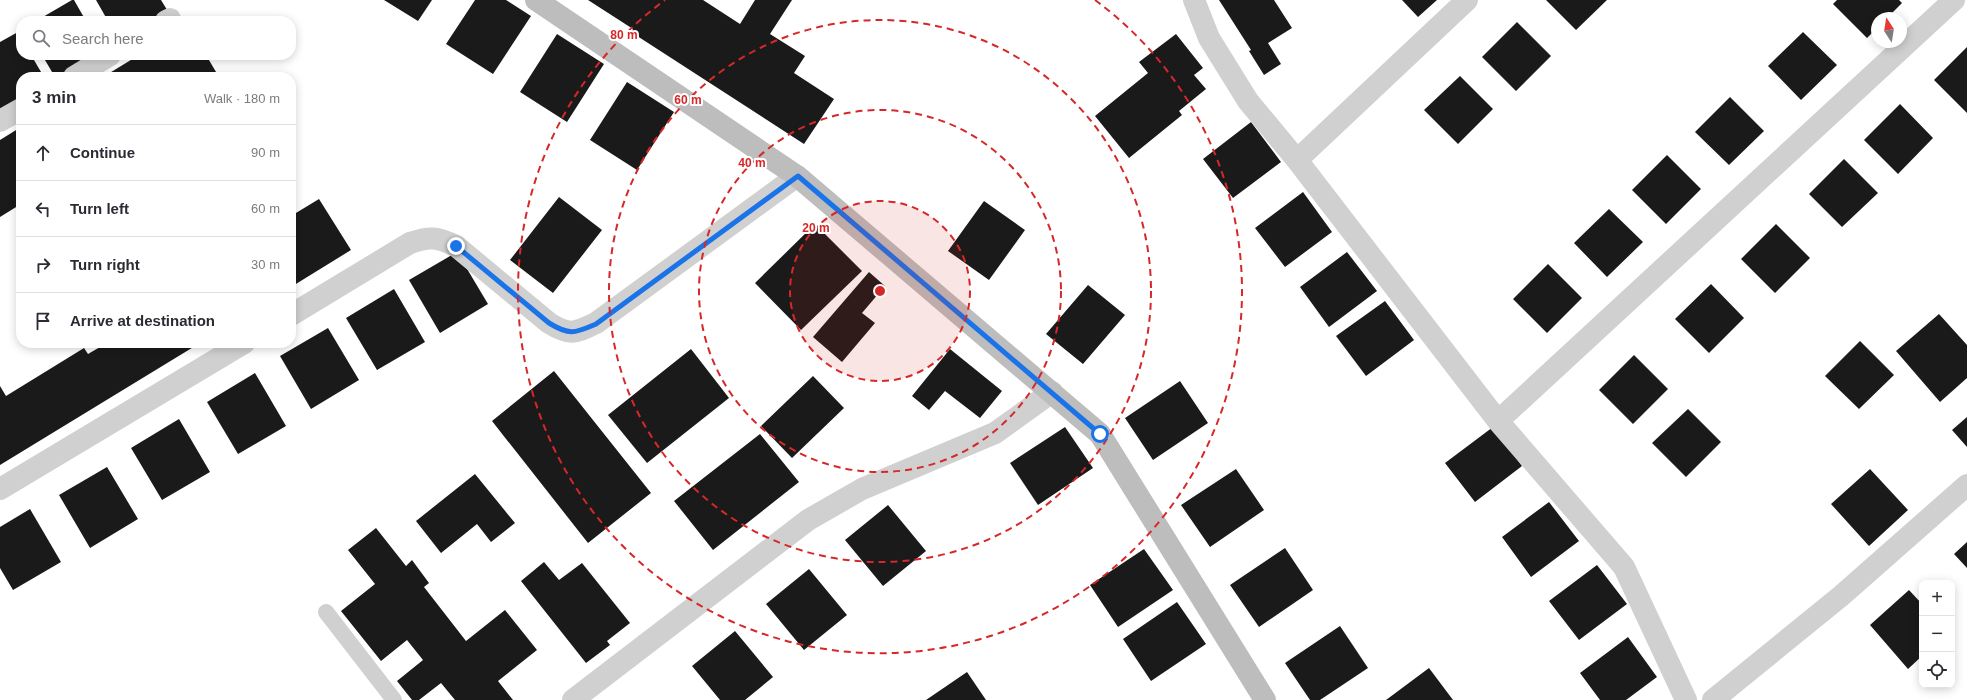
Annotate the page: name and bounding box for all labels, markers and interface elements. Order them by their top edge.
north arrow [1871,12,1907,48]
search box [16,16,296,60]
icon: search [30,27,52,49]
text: 80 m [610,28,638,42]
text: Search here [62,30,144,47]
text: 3 min [32,88,76,107]
text: Walk · 180 m [204,91,280,106]
text: 60 m [674,93,702,107]
icon: ahead [32,142,54,164]
text: Continue [70,144,135,161]
text: 90 m [251,145,280,160]
text: 40 m [738,156,766,170]
icon: left [32,198,54,220]
text: Turn left [70,200,129,217]
text: 60 m [251,201,280,216]
text: 20 m [802,221,830,235]
route end [447,237,465,255]
icon: right [32,254,54,276]
text: Turn right [70,256,140,273]
text: 30 m [251,257,280,272]
centre of rings [873,284,887,298]
icon: arrive [32,310,54,332]
text: Arrive at destination [70,312,215,329]
route start [1091,425,1109,443]
map controls [1919,580,1955,688]
button: + [1919,580,1955,616]
button: − [1919,616,1955,652]
button: locate [1919,652,1955,688]

